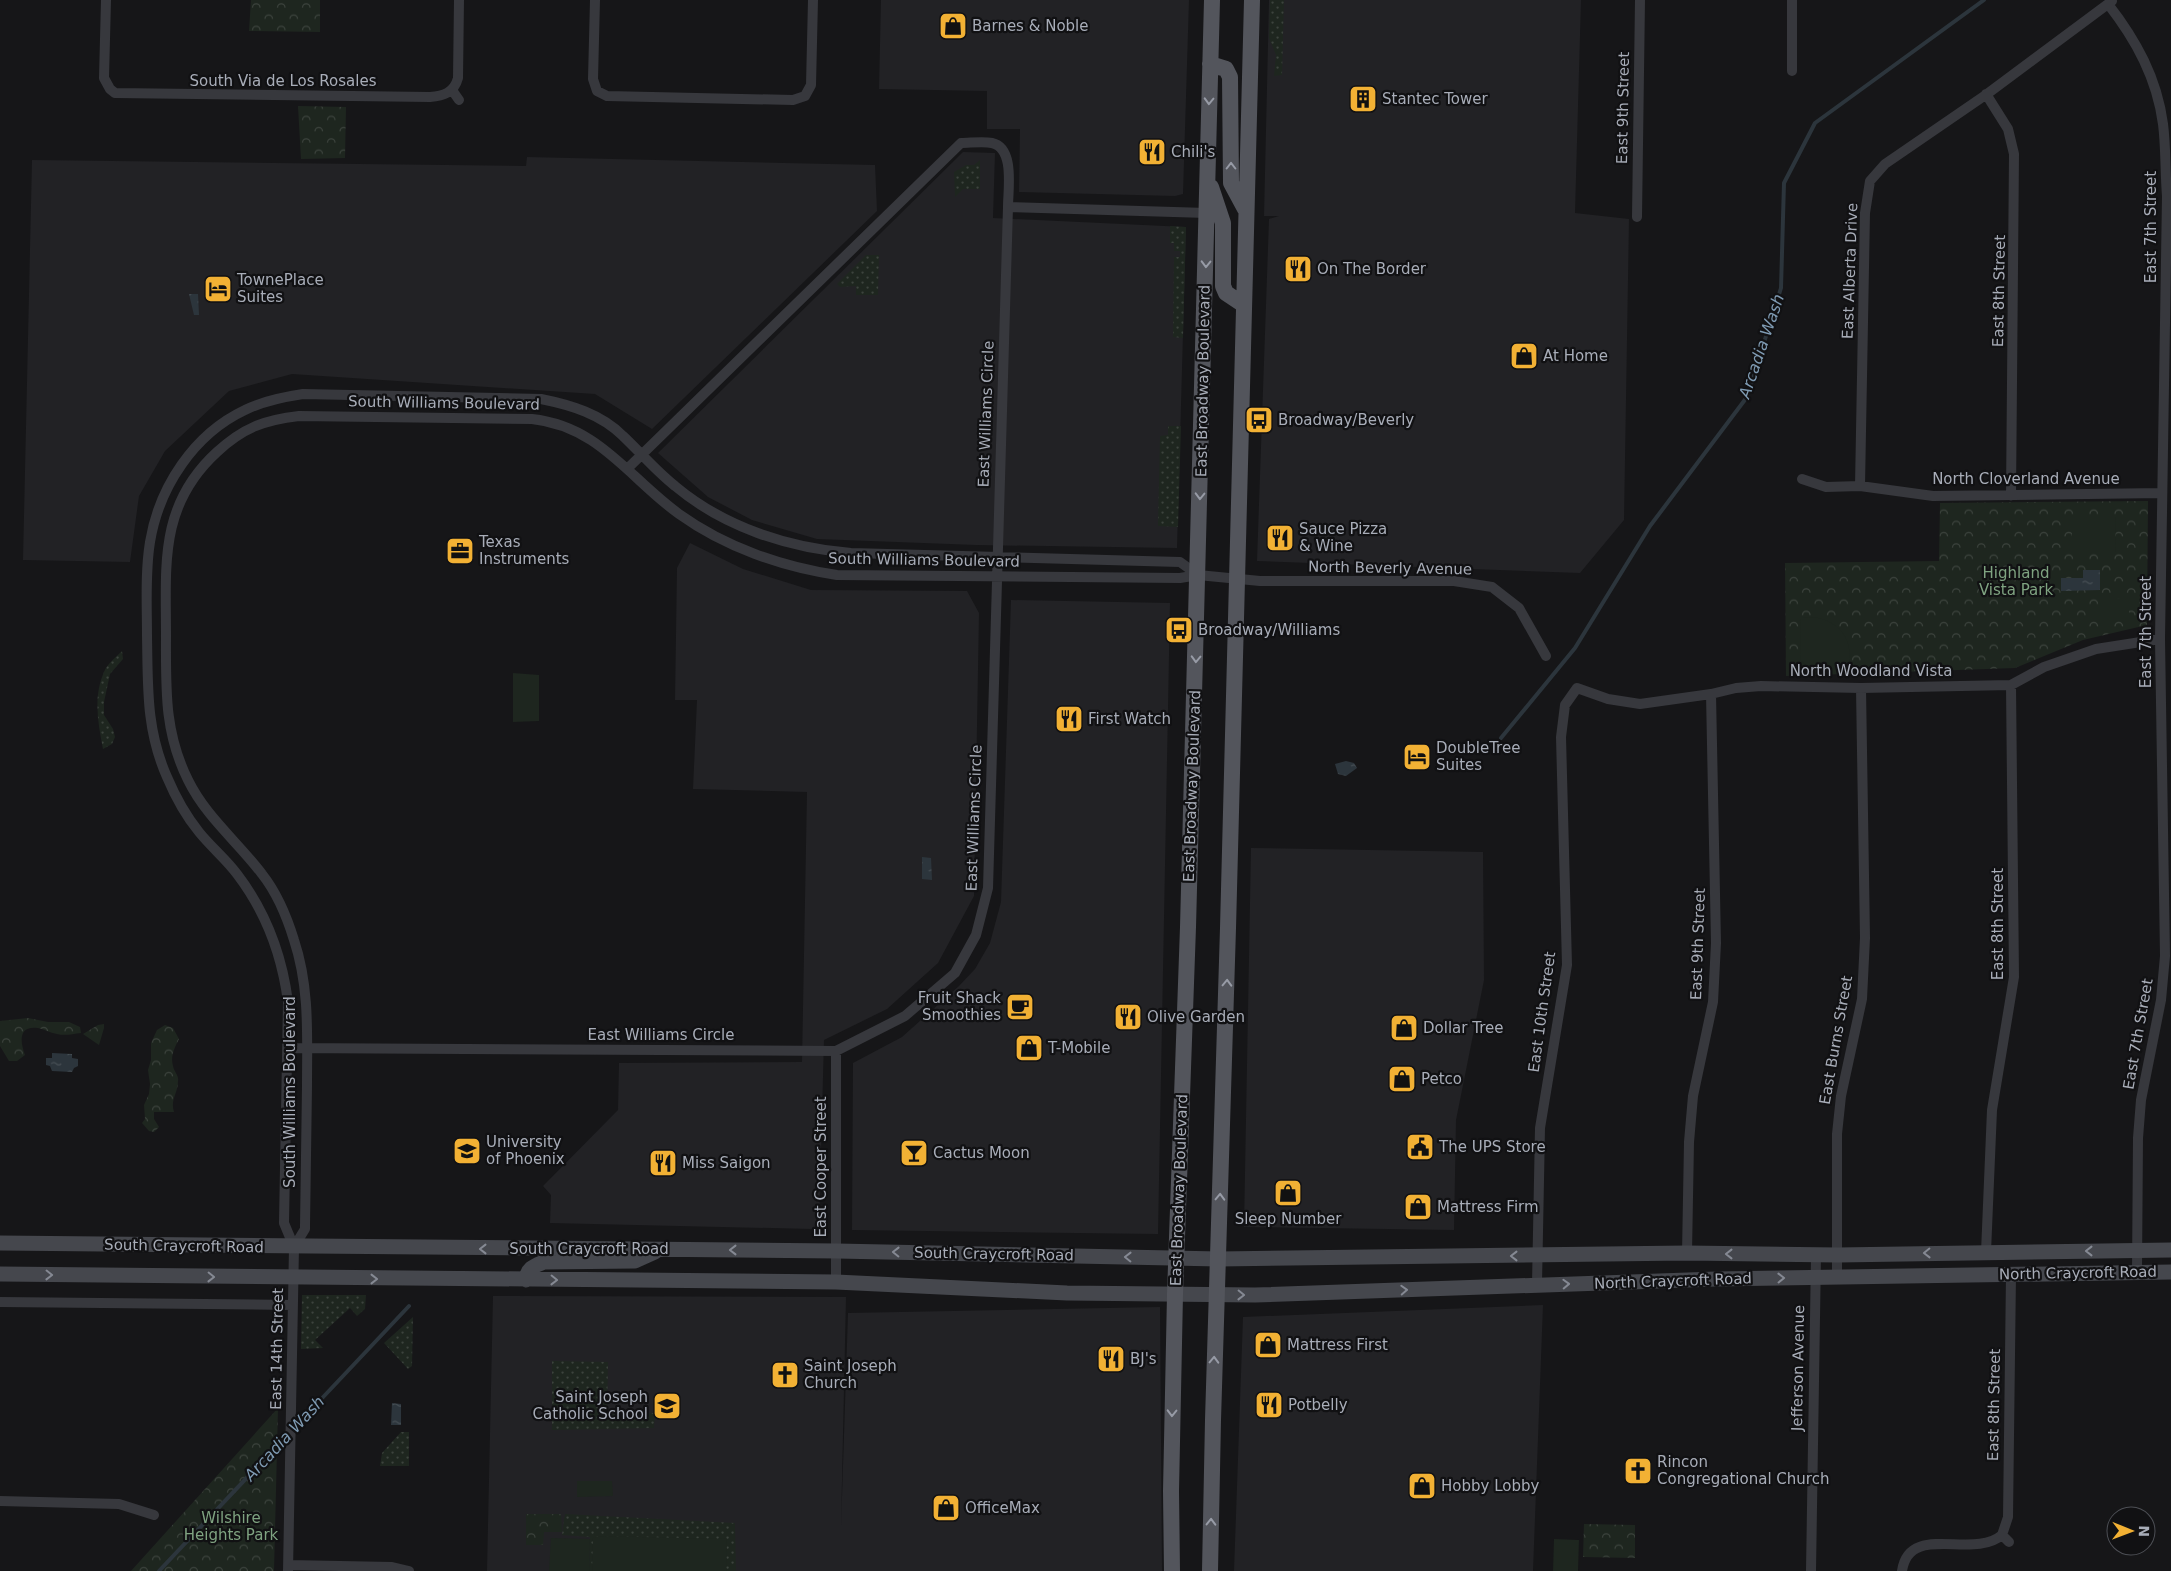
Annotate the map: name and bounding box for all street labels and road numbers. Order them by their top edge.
street label: East 9th Street [1613,52,1633,164]
street label: South Via de Los Rosales [190,72,377,90]
street label: East 7th Street [2142,171,2160,283]
street label: East Alberta Drive [1839,203,1861,339]
street label: East 8th Street [1989,235,2009,347]
street label: East Broadway Boulevard [1192,285,1214,477]
street label: East Williams Circle [974,340,998,488]
street label: South Williams Boulevard [348,392,540,414]
street label: North Cloverland Avenue [1932,470,2120,488]
street label: South Williams Boulevard [828,549,1020,571]
street label: North Beverly Avenue [1308,558,1472,578]
street label: East 7th Street [2137,576,2155,688]
street label: North Woodland Vista [1790,662,1952,680]
street label: East Broadway Boulevard [1180,690,1204,882]
street label: East Williams Circle [962,744,986,892]
street label: East 8th Street [1989,868,2007,980]
street label: East 9th Street [1687,887,1709,1000]
street label: East 10th Street [1525,950,1559,1074]
street label: East Burns Street [1816,974,1856,1106]
street label: East 7th Street [2119,977,2157,1091]
street label: South Williams Boulevard [281,996,299,1188]
street label: East Williams Circle [588,1026,734,1044]
street label: East Broadway Boulevard [1167,1094,1191,1286]
street label: East Cooper Street [812,1096,830,1238]
street label: South Craycroft Road [104,1236,264,1256]
street label: South Craycroft Road [509,1240,669,1258]
street label: South Craycroft Road [914,1244,1074,1264]
street label: North Craycroft Road [1999,1263,2157,1283]
street label: North Craycroft Road [1594,1269,1752,1293]
street label: East 14th Street [267,1288,287,1410]
street label: Jefferson Avenue [1788,1305,1808,1432]
street label: East 8th Street [1984,1349,2004,1461]

